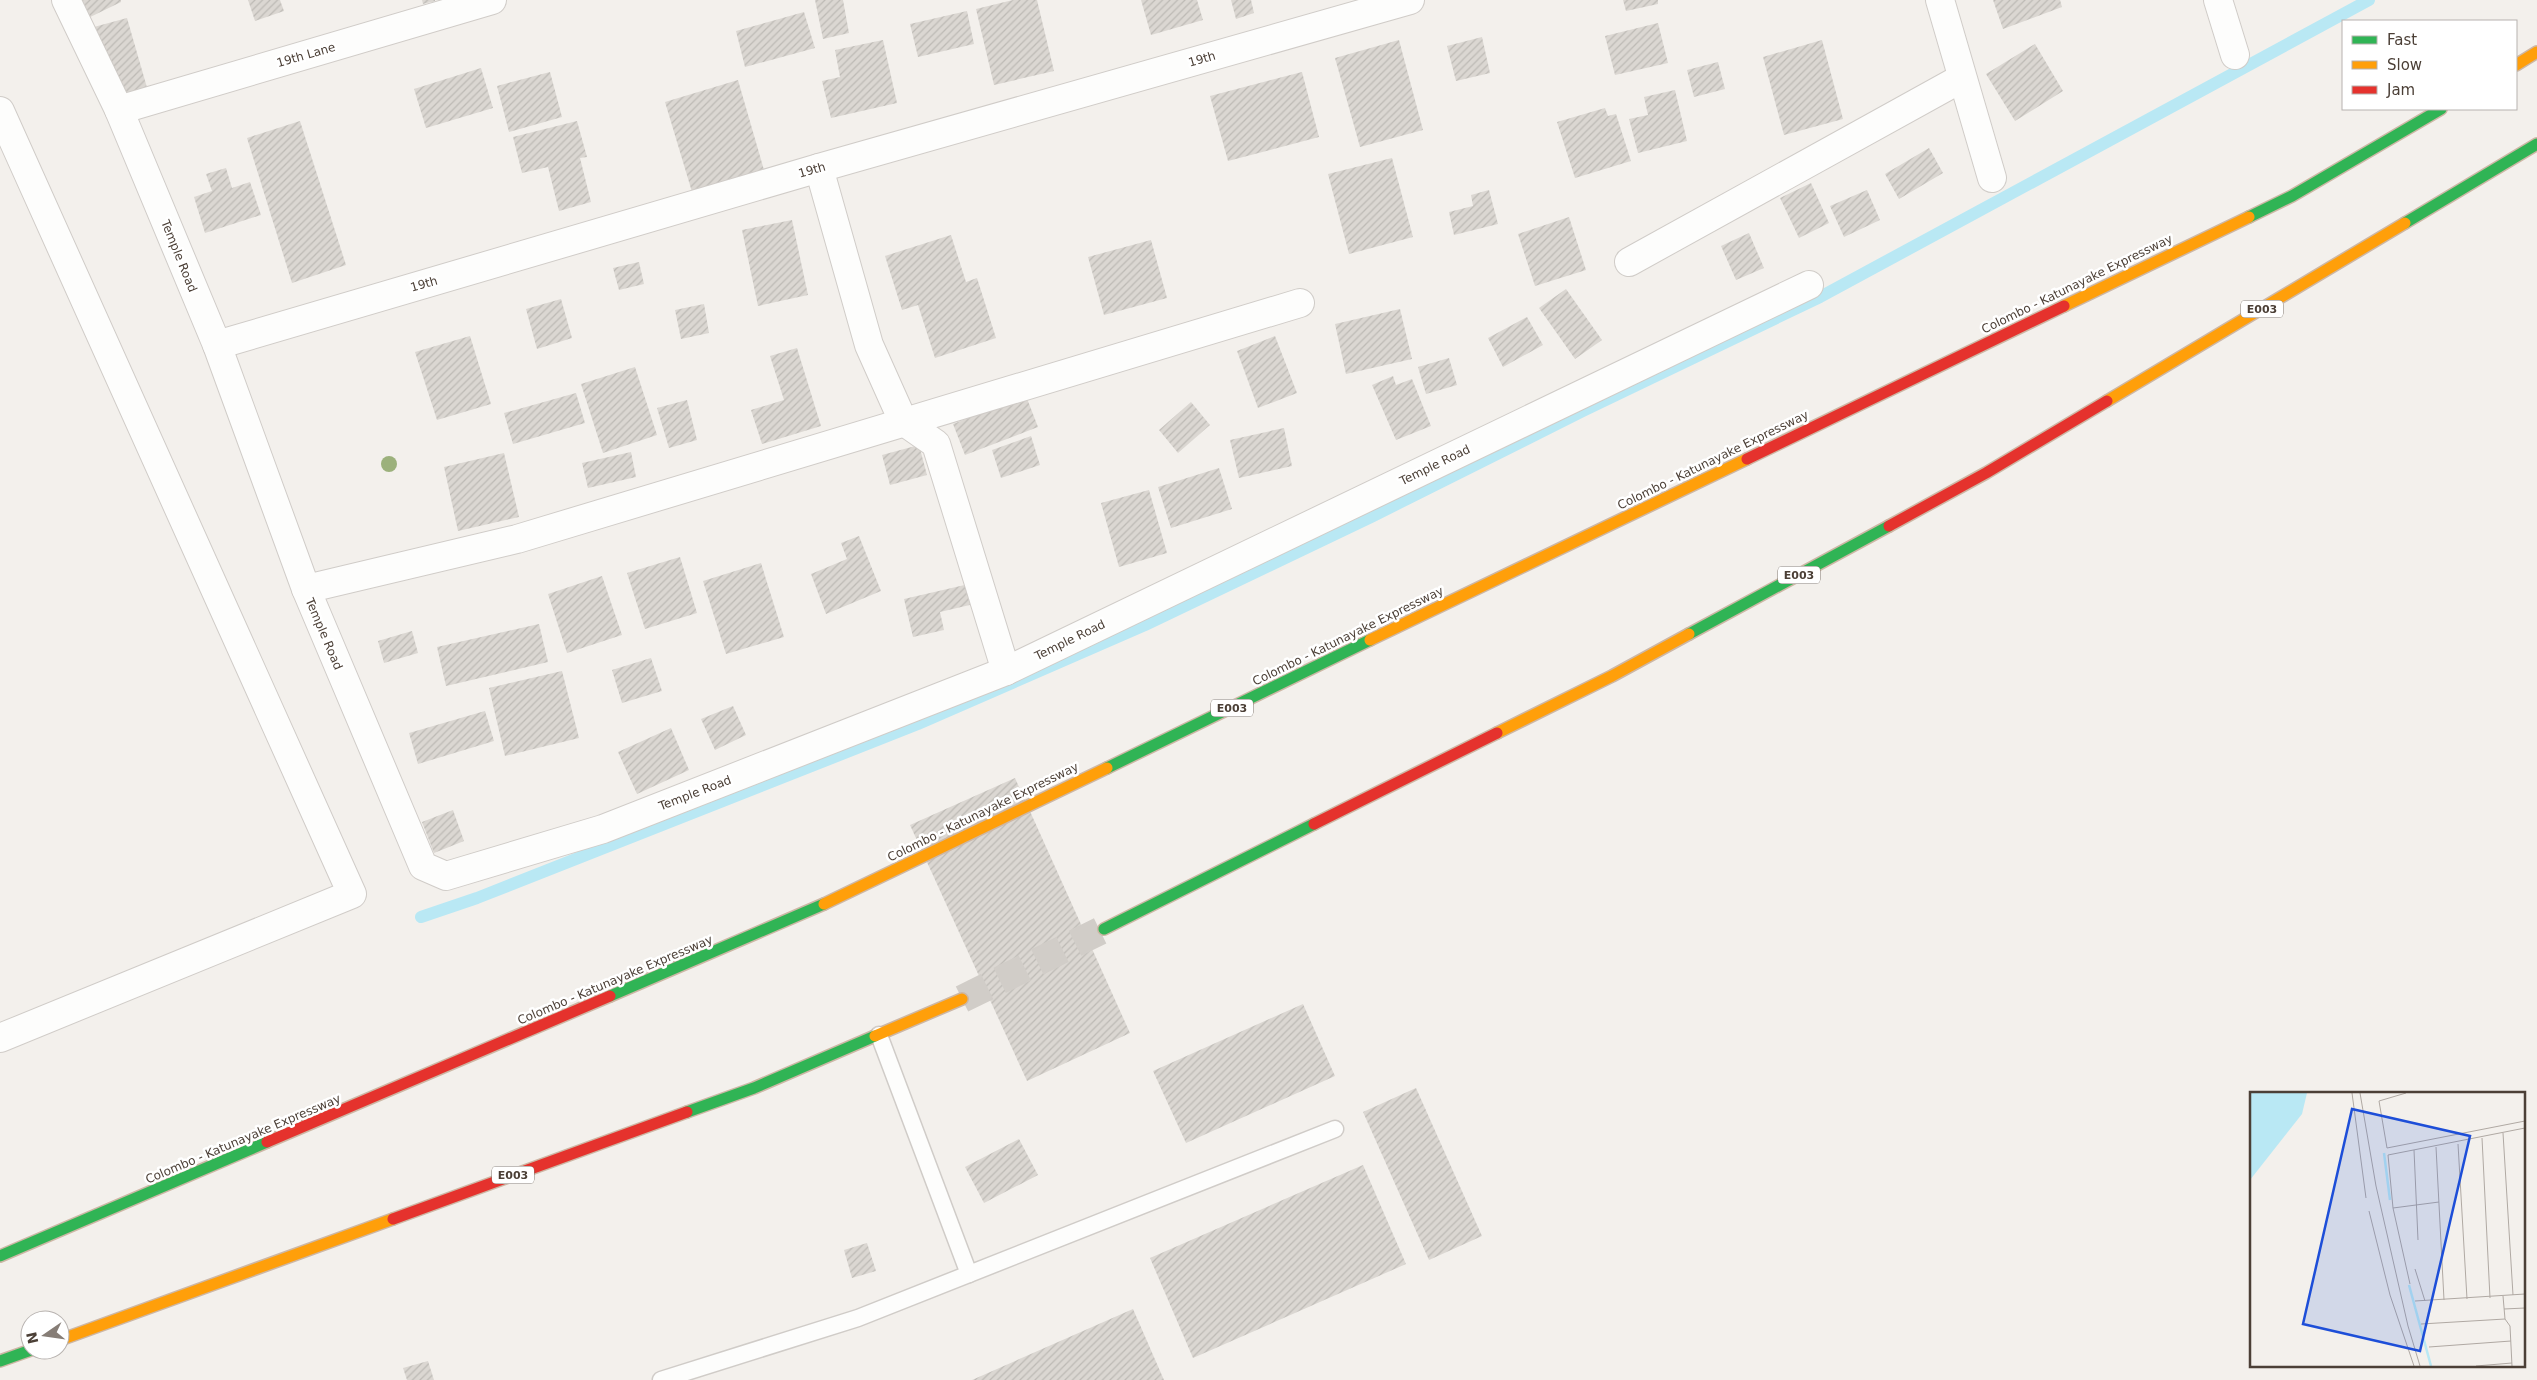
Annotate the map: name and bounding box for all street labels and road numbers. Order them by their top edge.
street label: 19th Lane [275,40,337,70]
street label: 19th [1187,48,1217,70]
street label: 19th [797,159,827,181]
street label: Temple Road [158,217,200,294]
street label: Colombo - Katunayake Expressway [1979,232,2175,336]
street label: 19th [409,273,439,295]
road number: E003 [2241,300,2283,318]
street label: Colombo - Katunayake Expressway [1615,408,1811,512]
street label: Temple Road [1397,442,1473,489]
road number: E003 [1778,566,1820,584]
street label: Colombo - Katunayake Expressway [1250,584,1446,688]
street label: Temple Road [302,595,345,672]
street label: Temple Road [1032,617,1108,664]
road number: E003 [1211,700,1253,716]
street label: Colombo - Katunayake Expressway [885,760,1081,864]
street label: Temple Road [656,773,733,814]
street label: Colombo - Katunayake Expressway [515,932,715,1028]
street label: Colombo - Katunayake Expressway [143,1091,343,1187]
road number: E003 [492,1166,534,1184]

